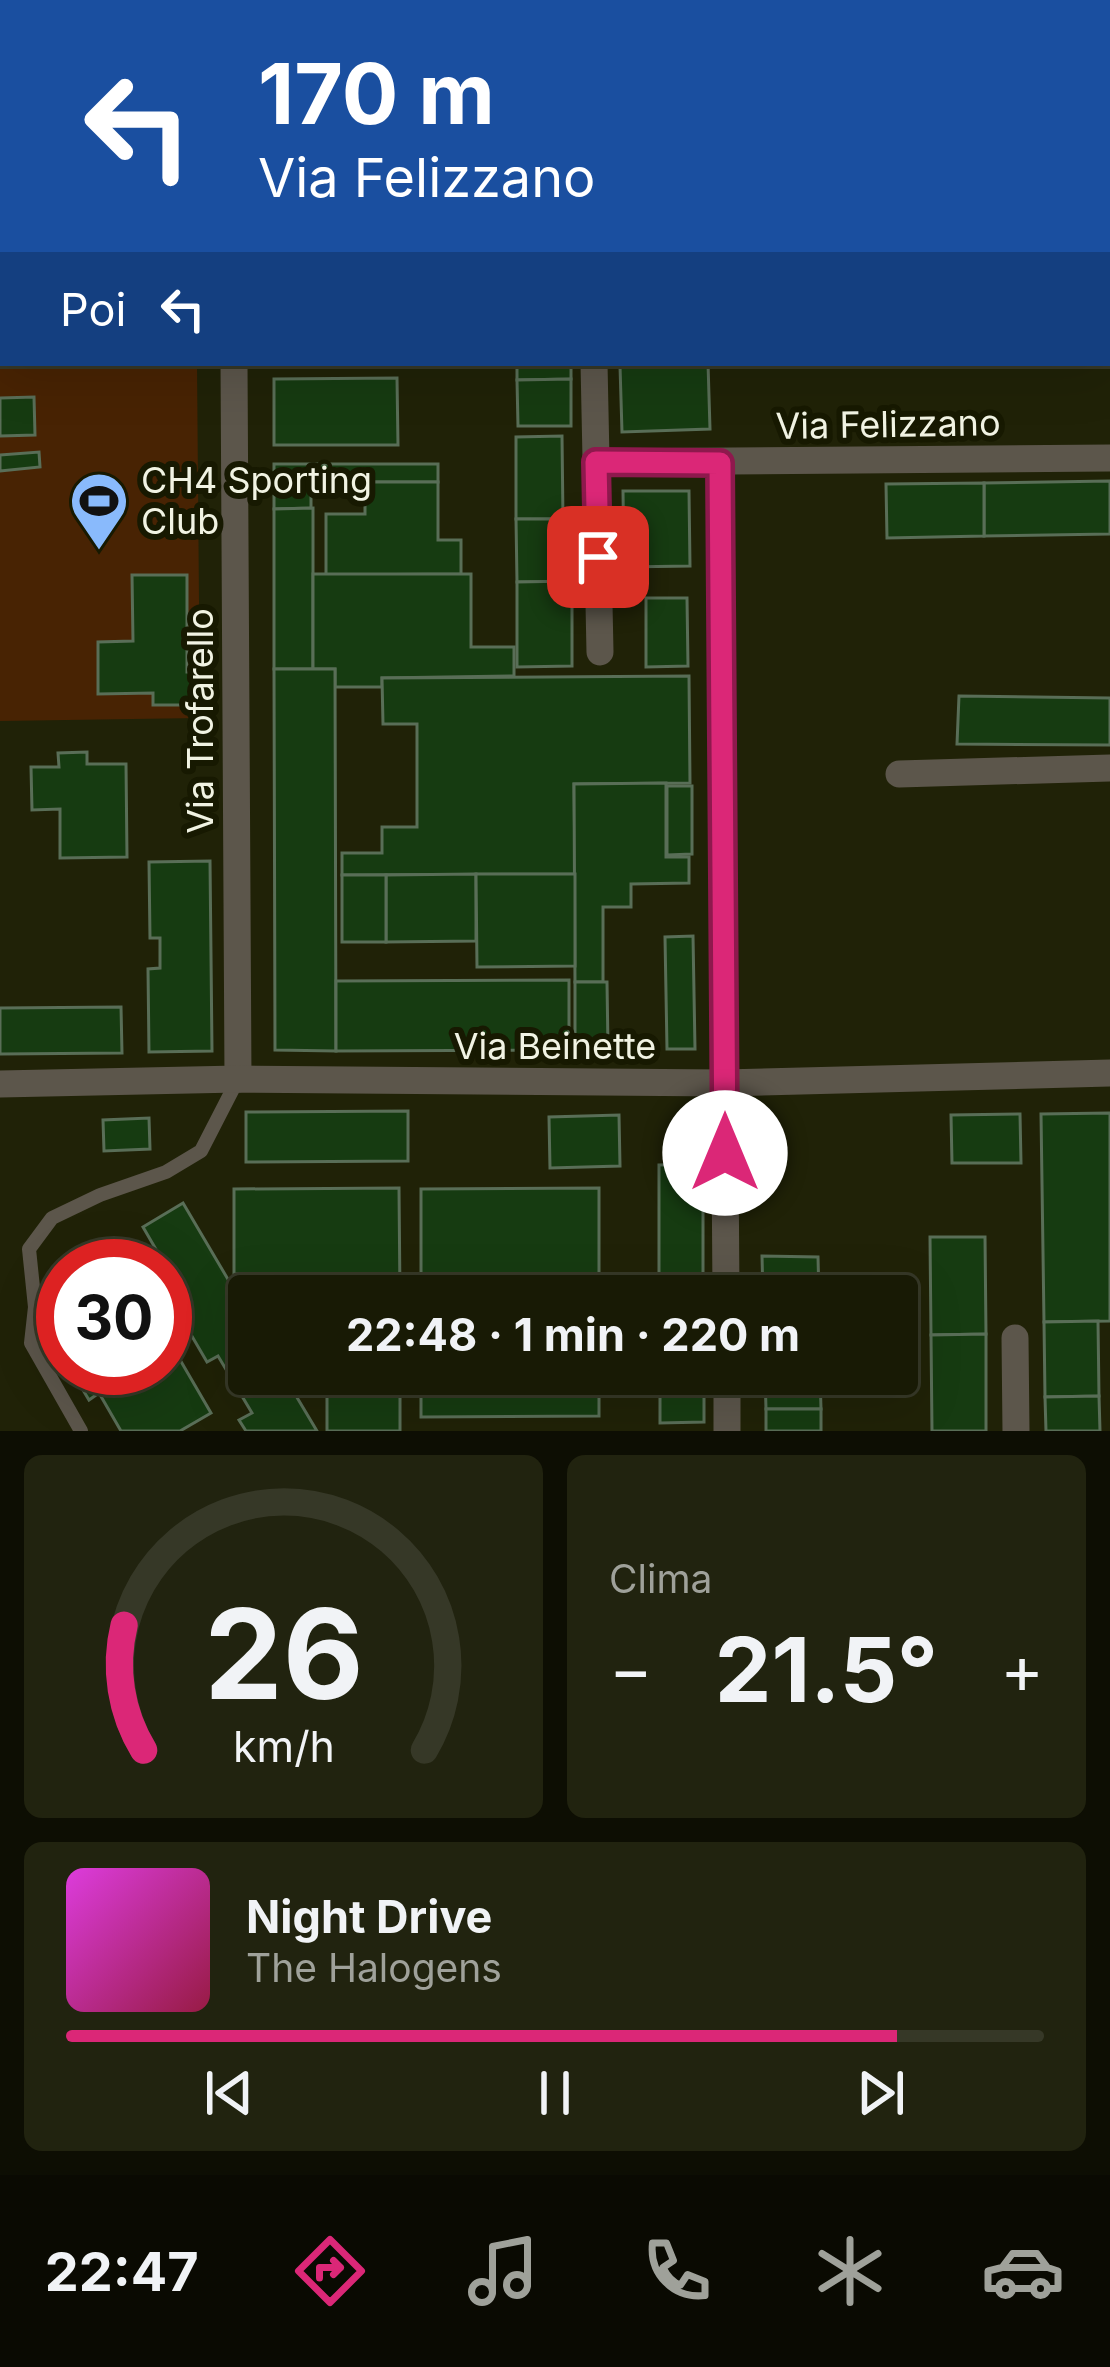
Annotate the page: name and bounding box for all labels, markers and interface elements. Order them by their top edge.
text: 170 m [258,43,495,144]
icon: left [60,48,216,204]
text: Via Felizzano [258,145,595,210]
icon: left [150,276,216,342]
text: Poi [60,282,126,337]
street label: Via Felizzano [775,400,1001,448]
place label: CH4 Sporting Club [141,458,372,543]
sports icon: CH4 Sporting Club [68,470,130,552]
pin [547,506,649,608]
icon: arrive [565,524,631,590]
street label: Via Trofarello [178,608,222,834]
street label: Via Beinette [454,1024,656,1068]
position arrow [662,1090,788,1216]
speed limit sign: 30 [36,1239,192,1395]
text: 22:48 · 1 min · 220 m [346,1307,800,1362]
text: Clima [609,1555,712,1602]
text: 26 [204,1578,363,1729]
text: 21.5° [715,1615,938,1724]
text: − [609,1629,653,1709]
text: + [1000,1629,1044,1709]
text: km/h [233,1719,334,1771]
text: Night Drive [246,1889,492,1944]
text: The Halogens [246,1944,502,1991]
icon: previous [196,2060,262,2126]
icon: pause [522,2060,588,2126]
icon: next [848,2060,914,2126]
icon: directions [288,2229,372,2313]
icon: music [461,2229,545,2313]
icon: phone [635,2229,719,2313]
icon: climate [808,2229,892,2313]
icon: car [981,2229,1065,2313]
text: 22:47 [45,2239,199,2304]

